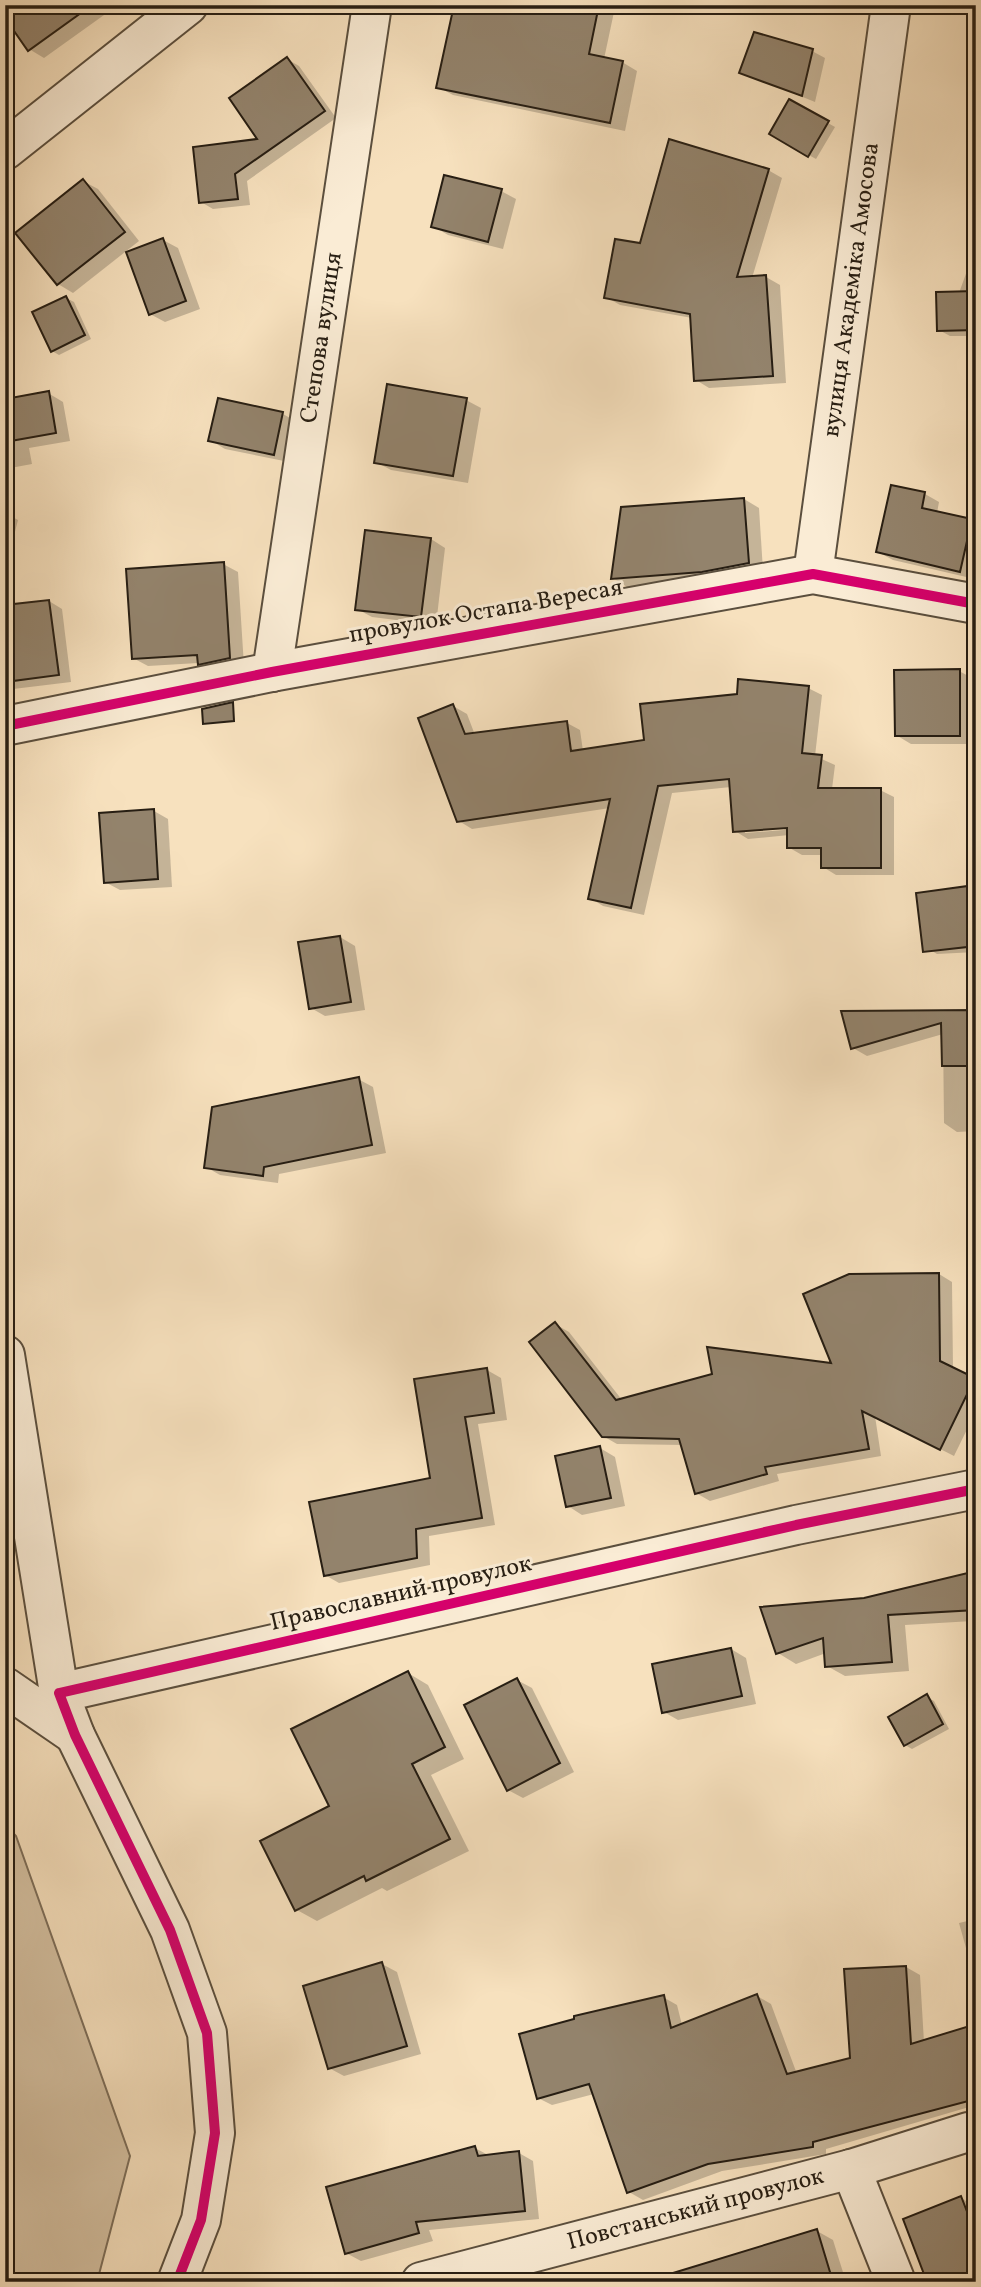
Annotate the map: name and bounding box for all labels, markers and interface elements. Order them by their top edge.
street label: вулиця Академіка Амосова [815,140,889,439]
street label: Степова вулиця [293,250,352,426]
street label: провулок Остапа Вересая [347,571,625,653]
street label: Православний провулок [267,1547,535,1641]
street label: Повстанський провулок [564,2160,828,2260]

